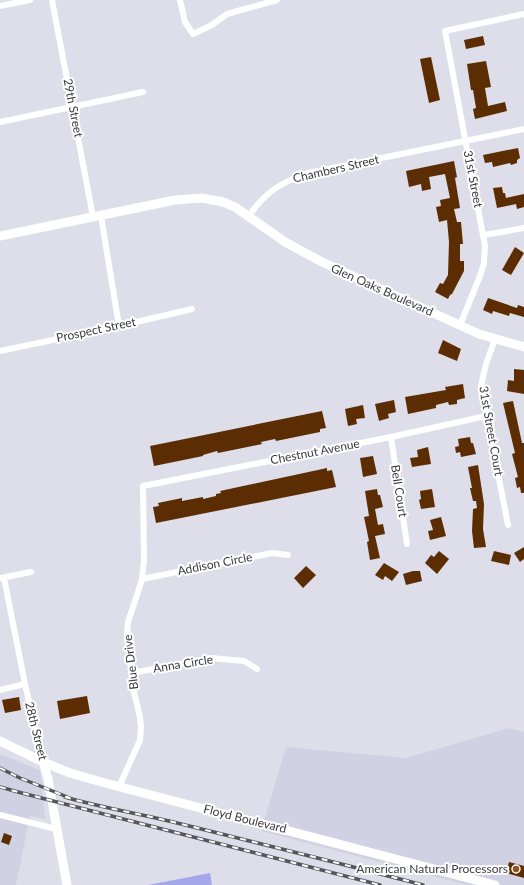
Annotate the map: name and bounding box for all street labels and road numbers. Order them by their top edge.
street label: 29th Street [60,77,87,139]
street label: 31st Street [461,149,487,210]
street label: Chambers Street [291,151,381,186]
street label: Glen Oaks Boulevard [329,260,436,319]
street label: Prospect Street [55,314,138,345]
street label: 31st Street Court [476,385,507,478]
street label: Chestnut Avenue [269,435,361,468]
street label: Bell Court [388,464,411,519]
street label: Addison Circle [176,549,254,578]
street label: Blue Drive [120,634,141,690]
street label: Anna Circle [152,651,214,676]
street label: 28th Street [22,700,51,762]
street label: Floyd Boulevard [202,801,288,836]

